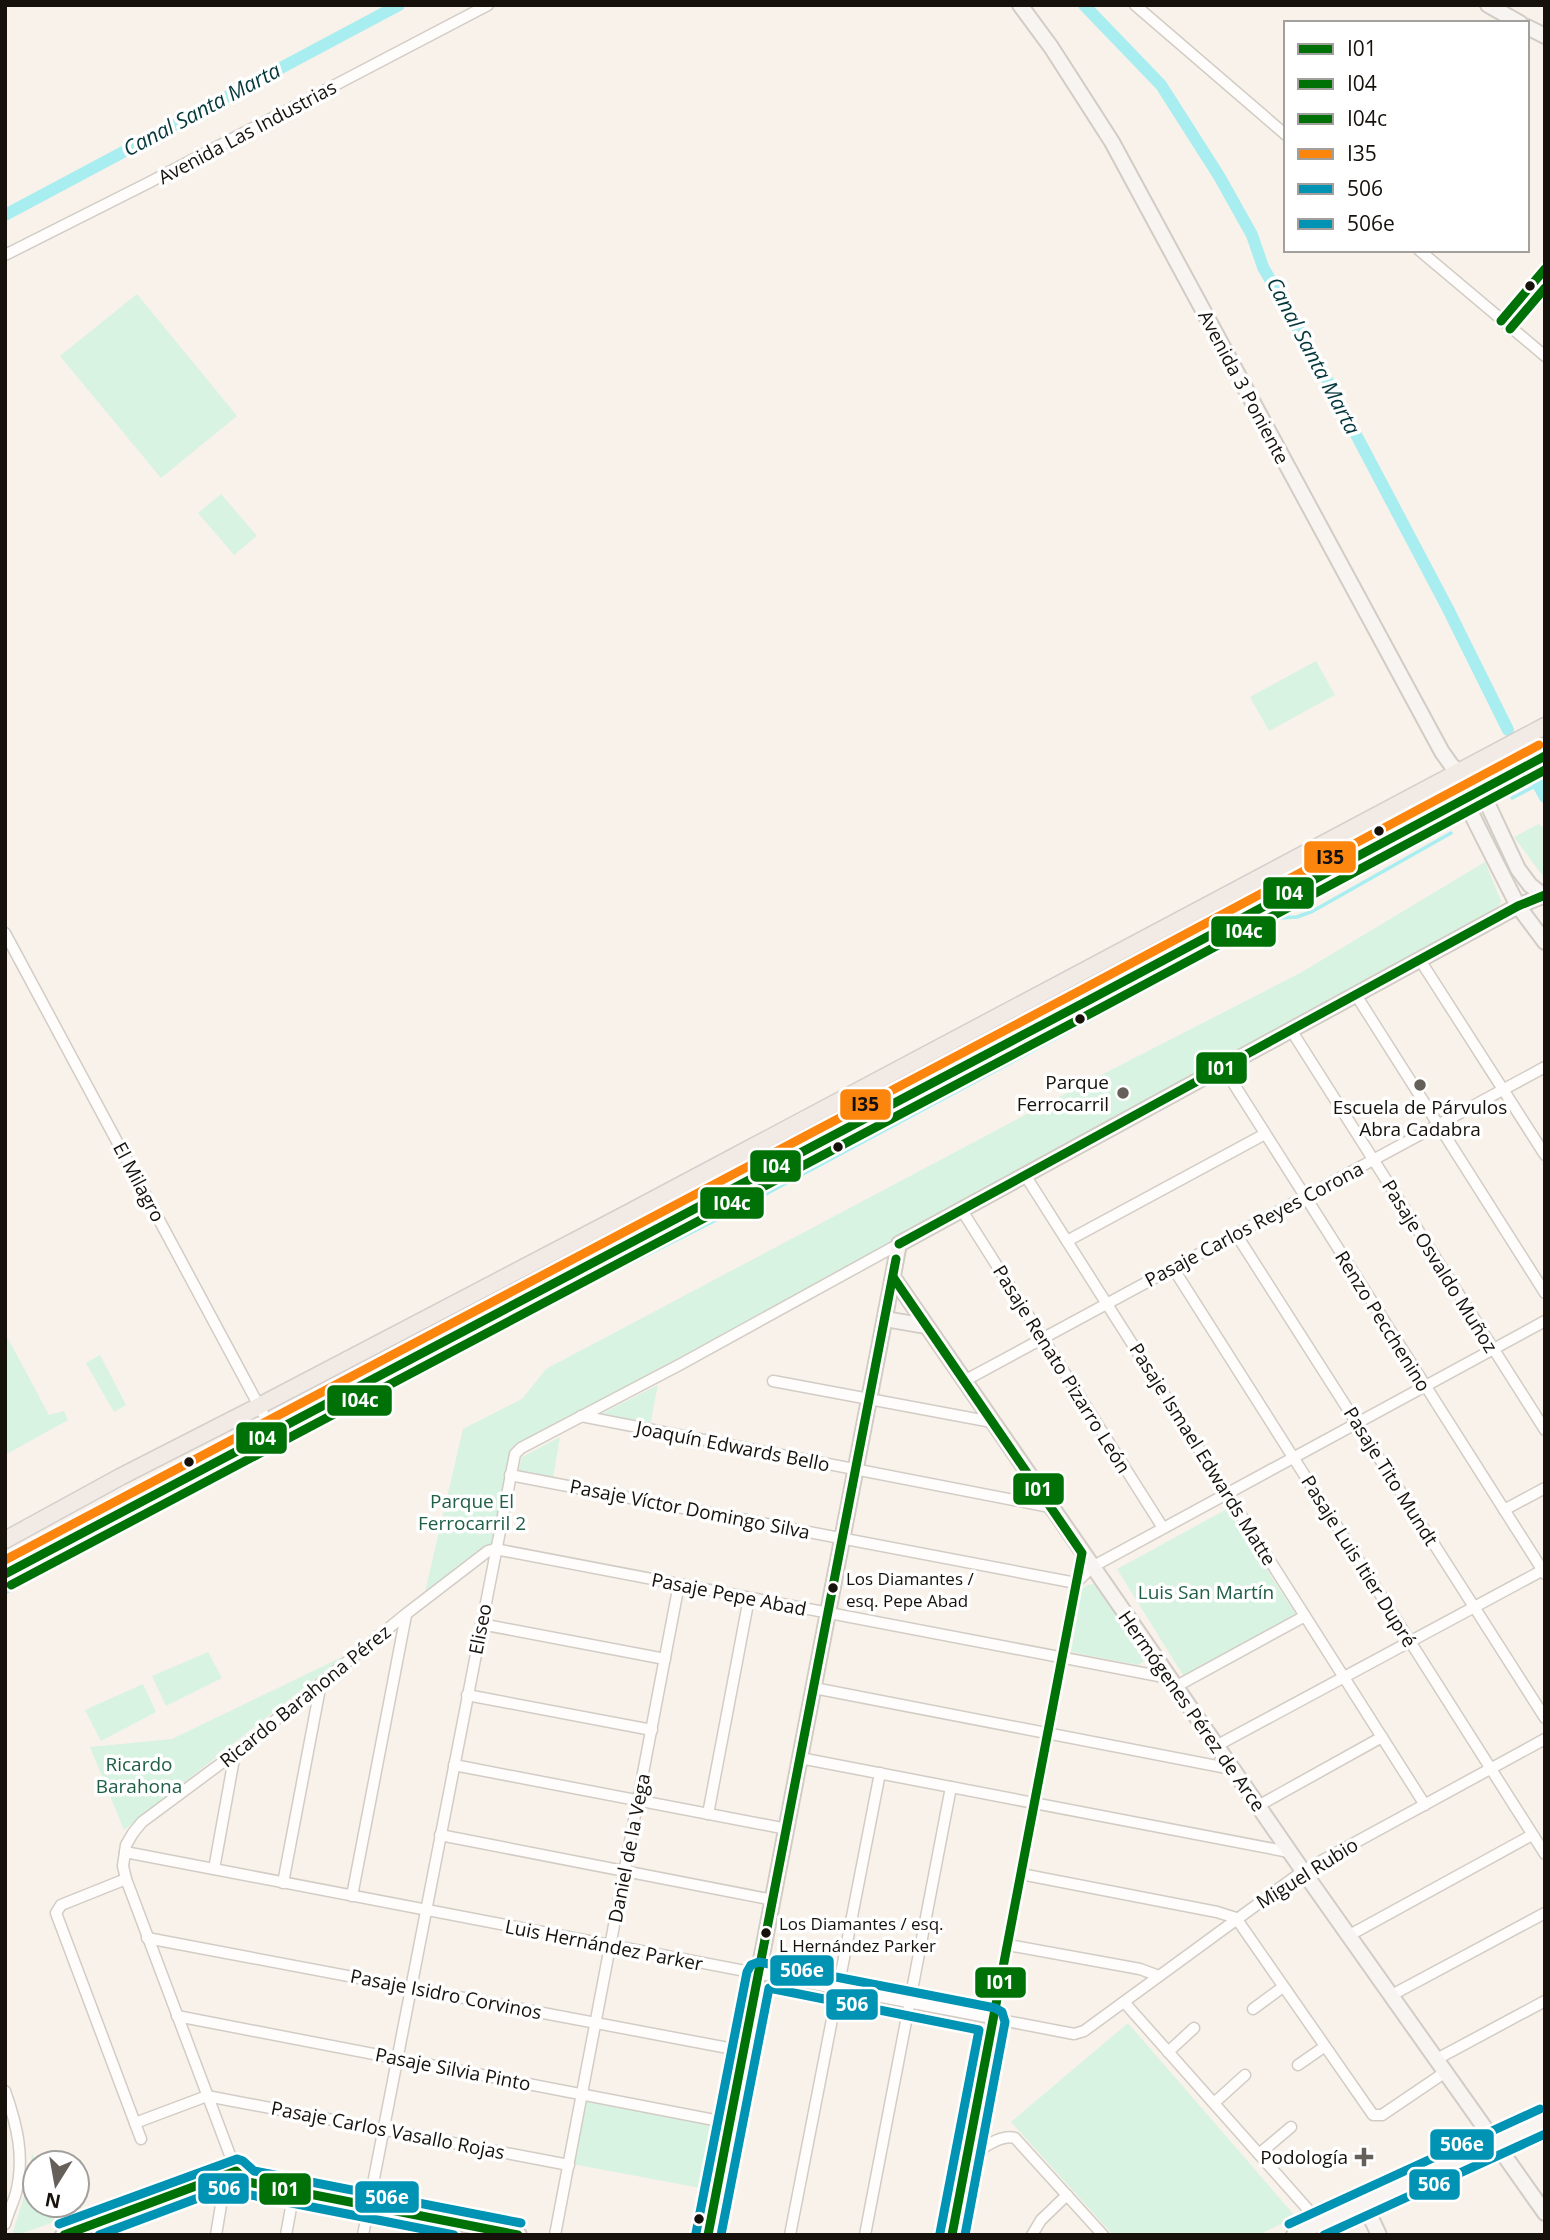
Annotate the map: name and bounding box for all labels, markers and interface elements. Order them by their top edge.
legend [1284,21,1529,252]
text: I01 [1347,34,1377,62]
water label: Canal Santa Marta [118,56,285,162]
text: I04 [1347,69,1377,97]
street label: Avenida Las Industrias [153,74,341,190]
text: I04c [1347,104,1387,132]
text: I35 [1347,139,1377,167]
text: 506 [1347,174,1383,202]
text: 506e [1347,209,1395,237]
water label: Canal Santa Marta [1261,272,1367,439]
unlabelled marker [1523,279,1537,293]
street label: Avenida 3 Poniente [1192,306,1296,468]
unlabelled marker [1372,824,1386,838]
line badge: I35 [1303,840,1357,874]
text: I35 [1316,844,1344,870]
line badge: I04 [1262,876,1315,910]
text: I04 [1275,880,1303,906]
line badge: I04c [1210,915,1277,948]
text: I04c [1225,918,1263,944]
unlabelled marker [1073,1012,1087,1026]
line badge: I01 [1195,1051,1248,1085]
text: I01 [1207,1055,1235,1081]
place label: Parque Ferrocarril [1017,1069,1109,1117]
marker: Escuela de Párvulos Abra Cadabra [1412,1077,1428,1093]
marker: Parque Ferrocarril [1115,1085,1131,1101]
line badge: I35 [839,1088,892,1121]
text: I35 [851,1091,879,1117]
place label: Escuela de Párvulos Abra Cadabra [1333,1094,1507,1142]
street label: El Milagro [107,1137,171,1227]
unlabelled marker [831,1140,845,1154]
line badge: I04 [749,1149,802,1183]
text: I04 [762,1153,790,1179]
street label: Pasaje Carlos Reyes Corona [1140,1155,1368,1293]
street label: Pasaje Osvaldo Muñoz [1376,1175,1504,1358]
line badge: I04c [699,1186,765,1220]
text: I04c [713,1190,751,1216]
street label: Renzo Pecchenino [1329,1246,1437,1396]
street label: Pasaje Renato Pizarro León [987,1260,1137,1478]
street label: Pasaje Ismael Edwards Matte [1124,1338,1282,1570]
line badge: I04c [326,1384,393,1417]
text: I04c [341,1387,379,1413]
street label: Pasaje Tito Mundt [1338,1402,1444,1551]
street label: Joaquín Edwards Bello [632,1414,832,1478]
line badge: I04 [235,1421,288,1455]
text: I04 [248,1425,276,1451]
unlabelled marker [182,1455,196,1469]
street label: Pasaje Luis Itier Dupré [1295,1470,1423,1652]
line badge: I01 [1012,1472,1065,1506]
street label: Pasaje Víctor Domingo Silva [568,1473,812,1545]
text: I01 [1024,1476,1052,1502]
park label: Parque El Ferrocarril 2 [418,1488,526,1536]
street label: Pasaje Pepe Abad [649,1566,809,1622]
place label: Los Diamantes / esq. Pepe Abad [846,1567,974,1612]
park label: Luis San Martín [1138,1579,1274,1605]
marker: Los Diamantes / esq. Pepe Abad [826,1581,840,1595]
street label: Eliseo [462,1601,498,1657]
street label: Hermógenes Pérez de Arce [1113,1605,1271,1817]
street label: Ricardo Barahona Pérez [214,1619,396,1773]
park label: Ricardo Barahona [96,1751,182,1799]
street label: Daniel de la Vega [602,1771,656,1925]
street label: Miguel Rubio [1251,1831,1363,1915]
place label: Los Diamantes / esq. L Hernández Parker [779,1912,944,1957]
street label: Luis Hernández Parker [503,1913,705,1977]
marker: Los Diamantes / esq. L Hernández Parker [759,1926,773,1940]
line badge: 506e [769,1954,835,1987]
text: 506e [780,1957,824,1983]
street label: Pasaje Isidro Corvinos [348,1963,544,2025]
line badge: I01 [974,1966,1027,1999]
text: I01 [986,1969,1014,1995]
line badge: 506 [825,1988,879,2021]
text: 506 [836,1991,868,2017]
street label: Pasaje Silvia Pinto [373,2041,533,2097]
street label: Pasaje Carlos Vasallo Rojas [269,2095,507,2165]
line badge: 506e [1429,2128,1495,2161]
text: 506e [1440,2131,1484,2157]
place label: Podología [1260,2144,1348,2170]
marker: Podología [1354,2147,1374,2167]
north arrow [21,2149,91,2219]
line badge: 506 [1408,2168,1461,2201]
text: 506 [1418,2171,1450,2197]
line badge: 506 [197,2172,250,2205]
line badge: I01 [258,2172,312,2206]
text: 506 [208,2175,240,2201]
text: I01 [271,2176,299,2202]
line badge: 506e [354,2180,420,2214]
text: 506e [365,2184,409,2210]
text: N [43,2186,63,2215]
unlabelled marker [692,2212,706,2226]

